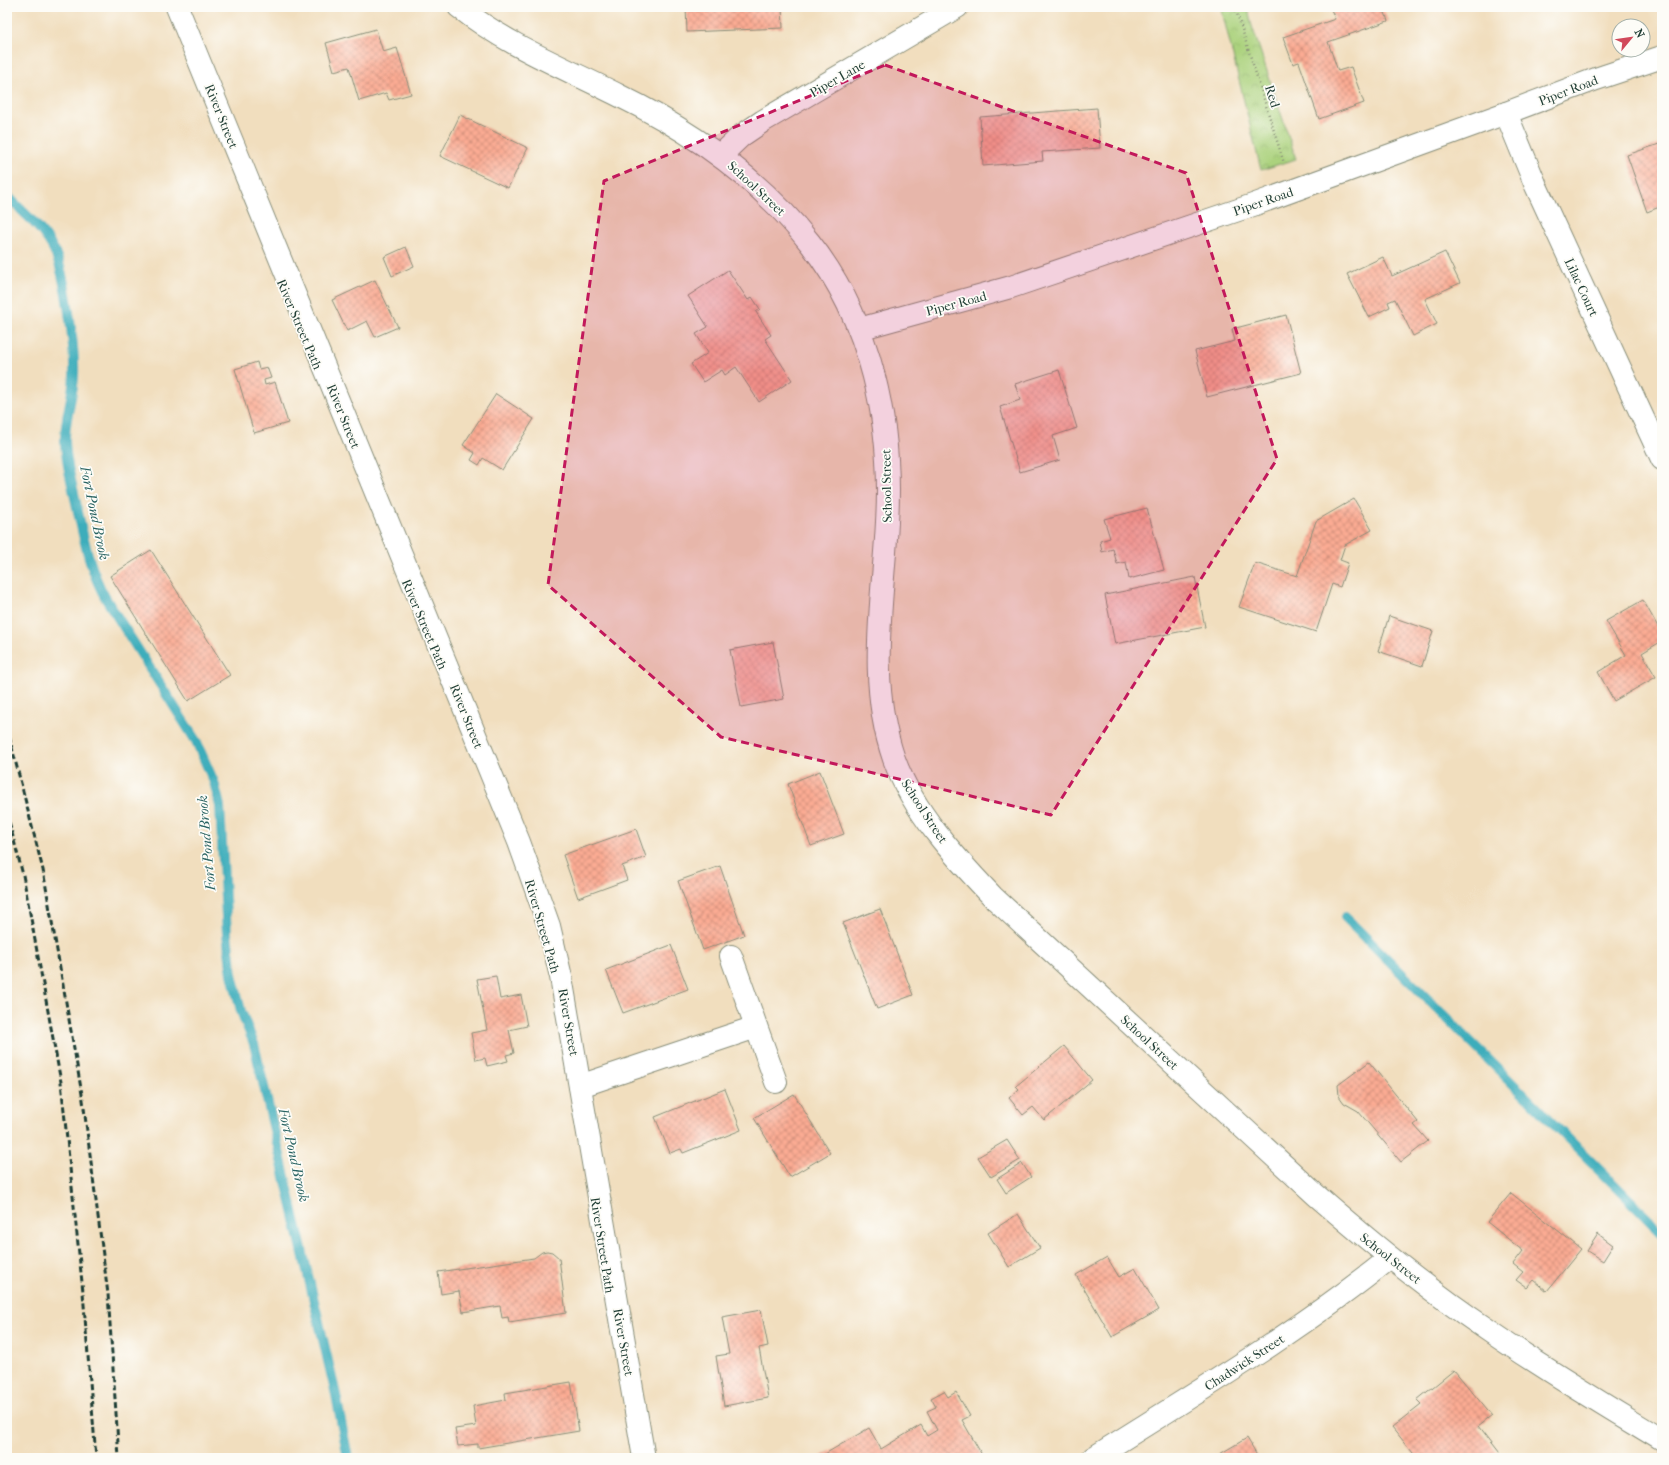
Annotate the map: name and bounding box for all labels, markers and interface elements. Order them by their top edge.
north arrow [1611,18,1651,58]
text: N [1632,27,1647,41]
street label: Piper Lane [807,56,868,100]
street label: Piper Road [1536,72,1601,109]
street label: River Street [202,82,241,151]
street label: Red [1262,83,1283,110]
street label: School Street [725,158,789,219]
street label: Piper Road [1231,184,1296,219]
street label: Lilac Court [1562,256,1602,319]
street label: River Street Path [274,277,326,372]
street label: Piper Road [924,288,989,319]
street label: River Street [324,382,363,451]
street label: School Street [878,449,895,523]
water label: Fort Pond Brook [76,464,113,562]
street label: River Street Path [399,577,451,672]
street label: River Street [447,682,486,751]
street label: School Street [898,776,951,846]
water label: Fort Pond Brook [194,795,219,892]
street label: River Street Path [522,878,563,975]
street label: River Street [555,987,582,1057]
street label: School Street [1118,1012,1182,1073]
water label: Fort Pond Brook [274,1106,313,1204]
street label: River Street Path [588,1196,618,1295]
street label: School Street [1357,1230,1425,1287]
street label: River Street [610,1307,637,1377]
street label: Chadwick Street [1202,1331,1287,1394]

